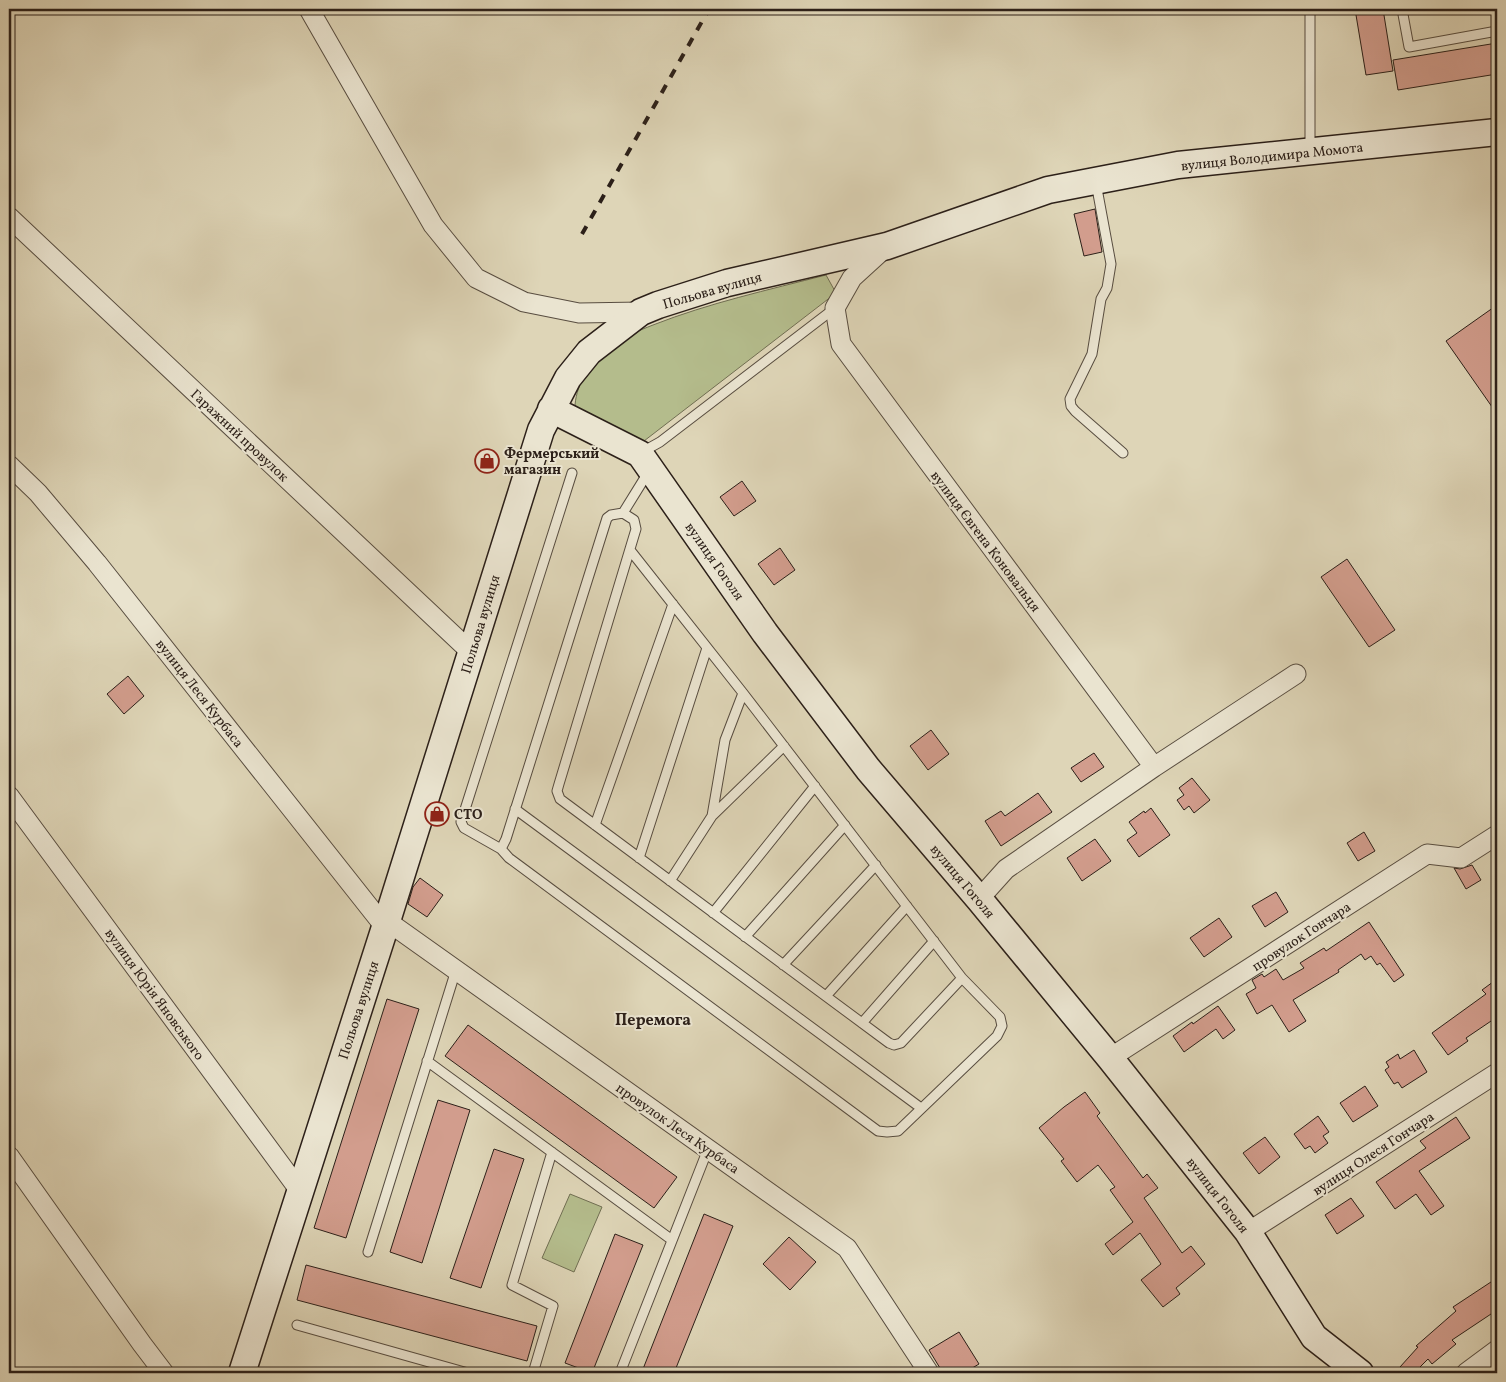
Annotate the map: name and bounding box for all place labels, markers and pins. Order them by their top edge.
place label: Фермерський магазин [504,445,599,480]
shop icon: Фермерський магазин [474,448,500,474]
shop icon: СТО [424,801,450,827]
place label: СТО [454,806,482,825]

